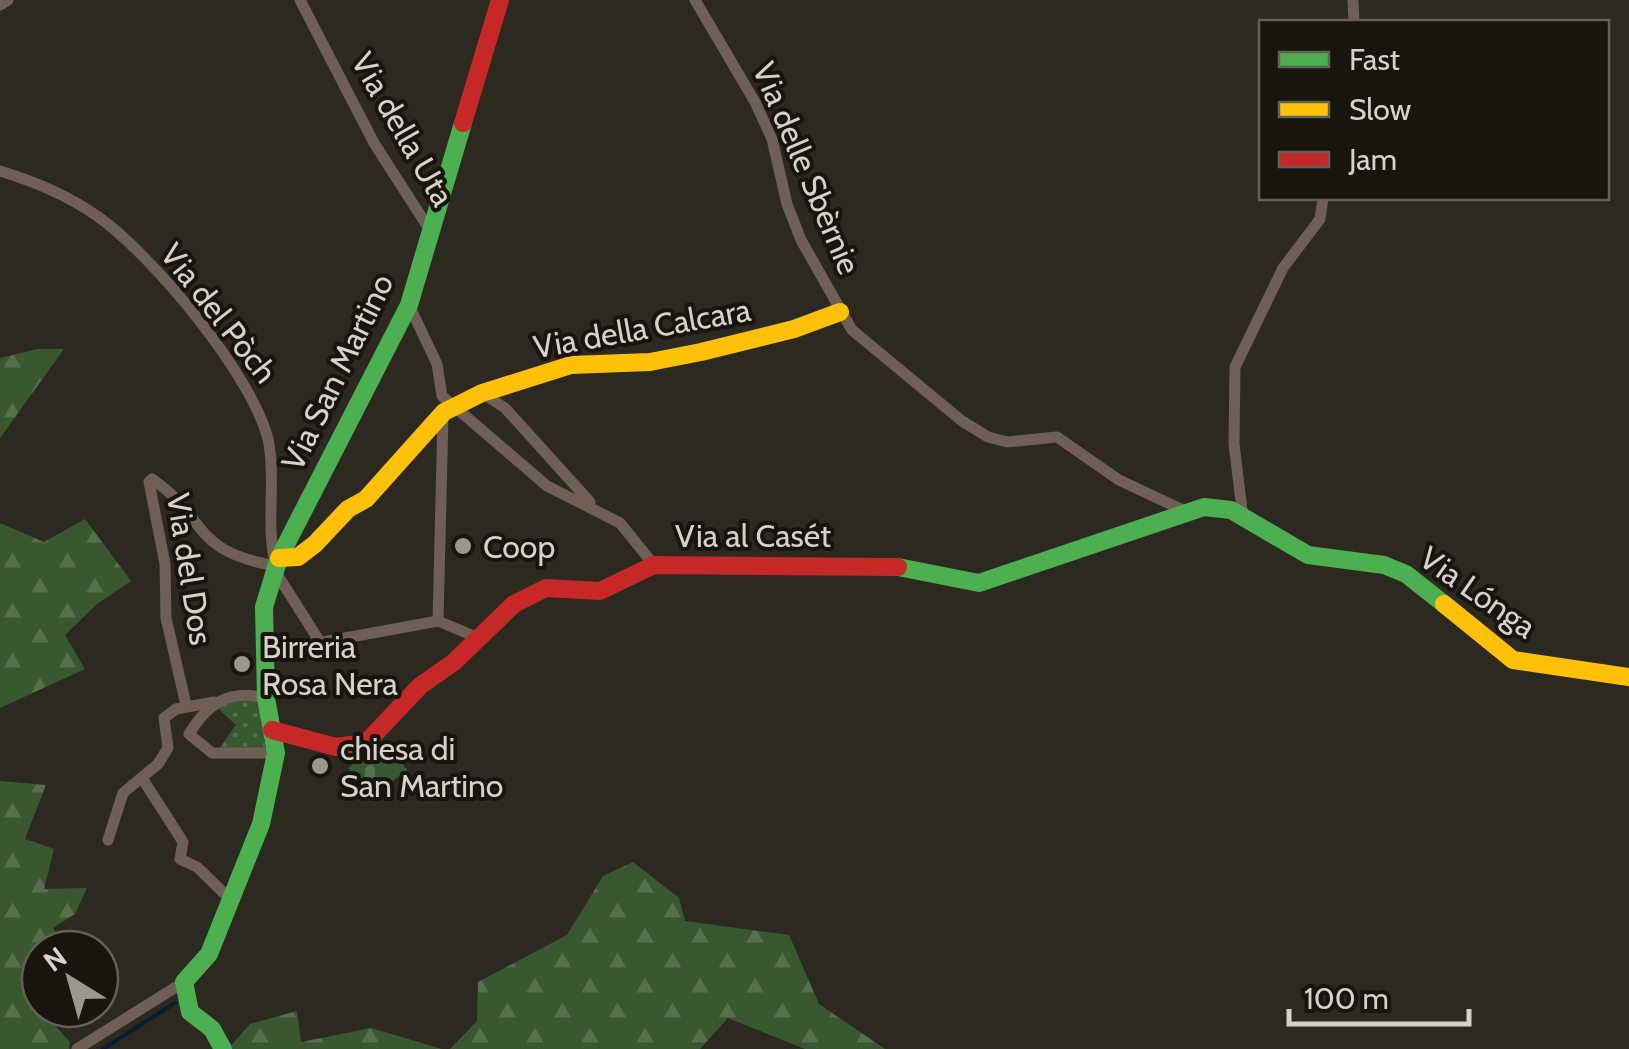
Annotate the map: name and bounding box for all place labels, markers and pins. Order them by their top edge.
place label: Coop [483,527,555,566]
marker: Coop [452,535,474,557]
place label: Birreria Rosa Nera [262,627,398,703]
marker: Birreria Rosa Nera [231,653,253,675]
place label: chiesa di San Martino [340,729,503,805]
marker: chiesa di San Martino [309,755,331,777]

